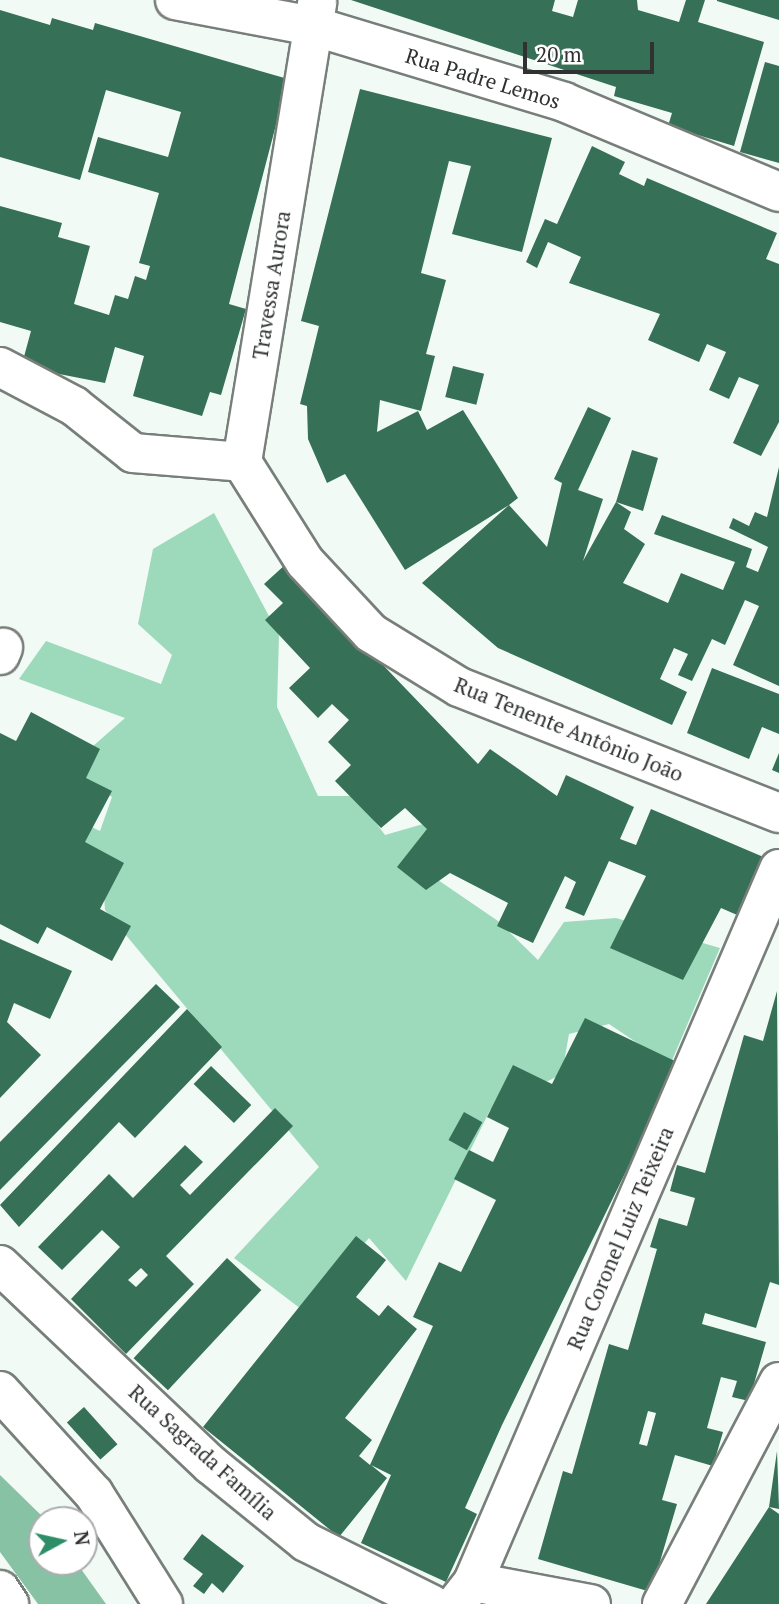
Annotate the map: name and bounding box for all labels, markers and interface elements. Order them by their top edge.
scale bar [527,28,658,72]
text: 20 m [536,40,582,68]
street label: Rua Padre Lemos [403,42,563,114]
street label: Travessa Aurora [247,209,295,361]
street label: Rua Tenente Antônio João [451,671,687,787]
street label: Rua Coronel Luiz Teixeira [562,1123,678,1353]
street label: Rua Sagrada Família [124,1379,282,1525]
north arrow [28,1506,98,1576]
text: N [69,1529,96,1547]

